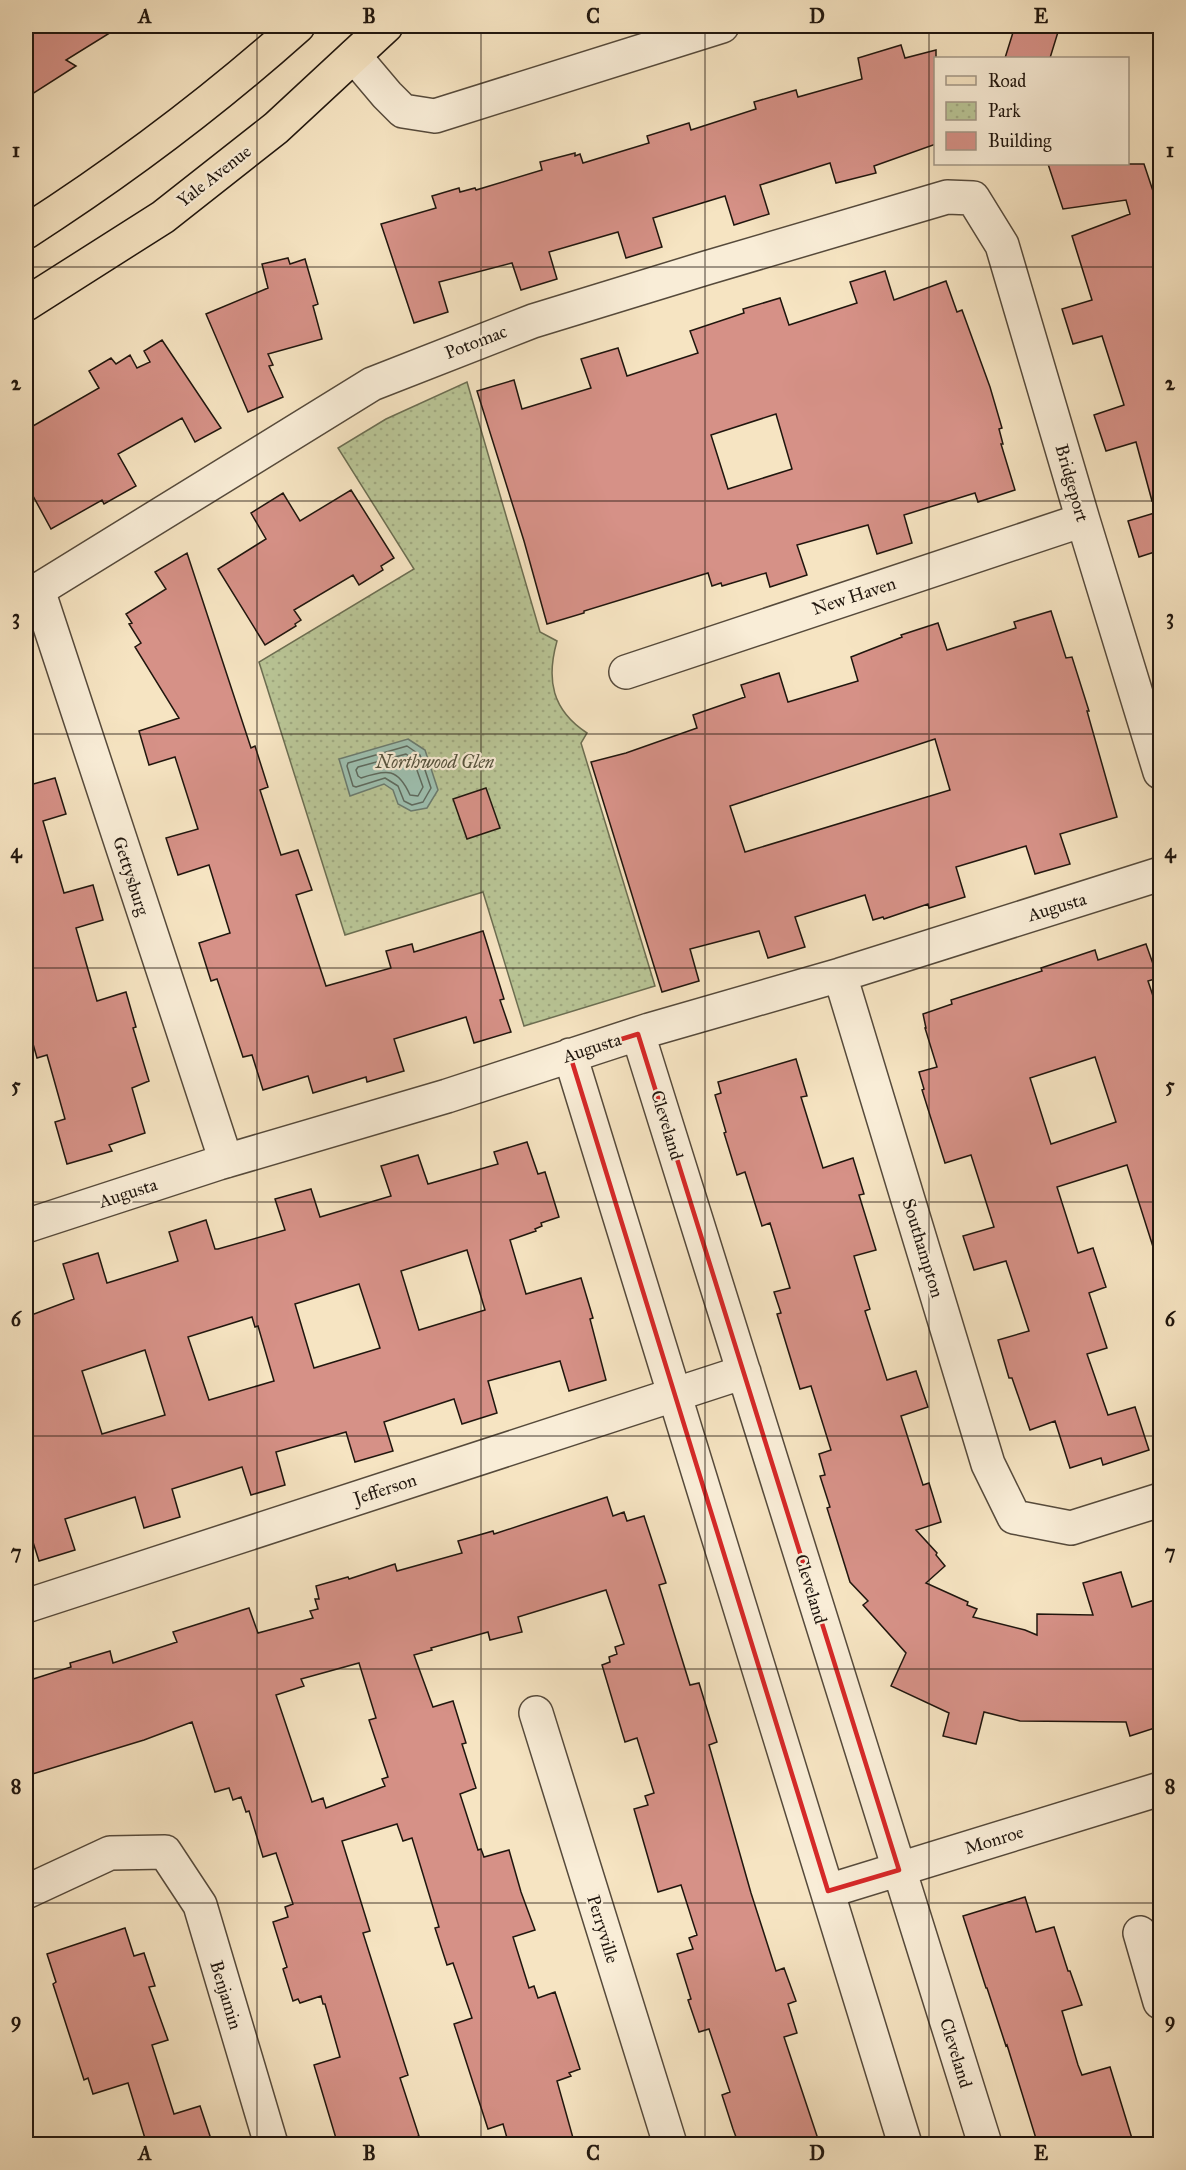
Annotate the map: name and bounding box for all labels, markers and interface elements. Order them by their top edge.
text: A [136,4,152,28]
text: B [362,4,376,28]
text: C [586,4,600,28]
text: D [809,4,825,28]
text: E [1034,4,1049,28]
legend [934,57,1129,165]
text: Road [988,70,1026,92]
text: Park [988,100,1021,122]
text: Building [988,130,1052,153]
text: 1 [12,138,20,162]
text: 1 [1166,138,1174,162]
street label: Yale Avenue [172,140,256,212]
street label: Potomac [442,320,511,364]
text: 2 [11,371,22,395]
text: 2 [1165,371,1176,395]
street label: Bridgeport [1049,442,1094,525]
street label: New Haven [809,572,899,620]
text: 3 [12,605,20,630]
text: 3 [1166,605,1174,630]
park label: Northwood Glen [375,751,495,773]
street label: Gettysburg [107,834,154,919]
text: 4 [10,839,22,864]
text: 4 [1164,839,1176,864]
street label: Augusta [1024,888,1090,928]
street label: Augusta [559,1028,625,1069]
text: 5 [11,1073,21,1097]
text: 5 [1165,1073,1175,1097]
street label: Cleveland [646,1088,688,1162]
street label: Augusta [95,1173,161,1214]
street label: Southampton [897,1196,949,1301]
text: 6 [11,1307,23,1331]
text: 6 [1165,1307,1177,1331]
street label: Jefferson [349,1468,420,1511]
text: 7 [11,1540,22,1564]
text: 7 [1165,1540,1176,1564]
street label: Cleveland [790,1552,832,1626]
text: 8 [11,1774,21,1798]
text: 8 [1165,1774,1175,1798]
street label: Monroe [962,1821,1026,1859]
street label: Perryville [582,1892,624,1966]
street label: Benjamin [205,1958,247,2032]
text: 9 [11,2008,21,2033]
text: 9 [1165,2008,1175,2033]
street label: Cleveland [935,2016,977,2090]
text: A [136,2141,152,2165]
text: B [362,2141,376,2165]
text: C [586,2141,600,2165]
text: D [809,2141,825,2165]
text: E [1034,2141,1049,2165]

